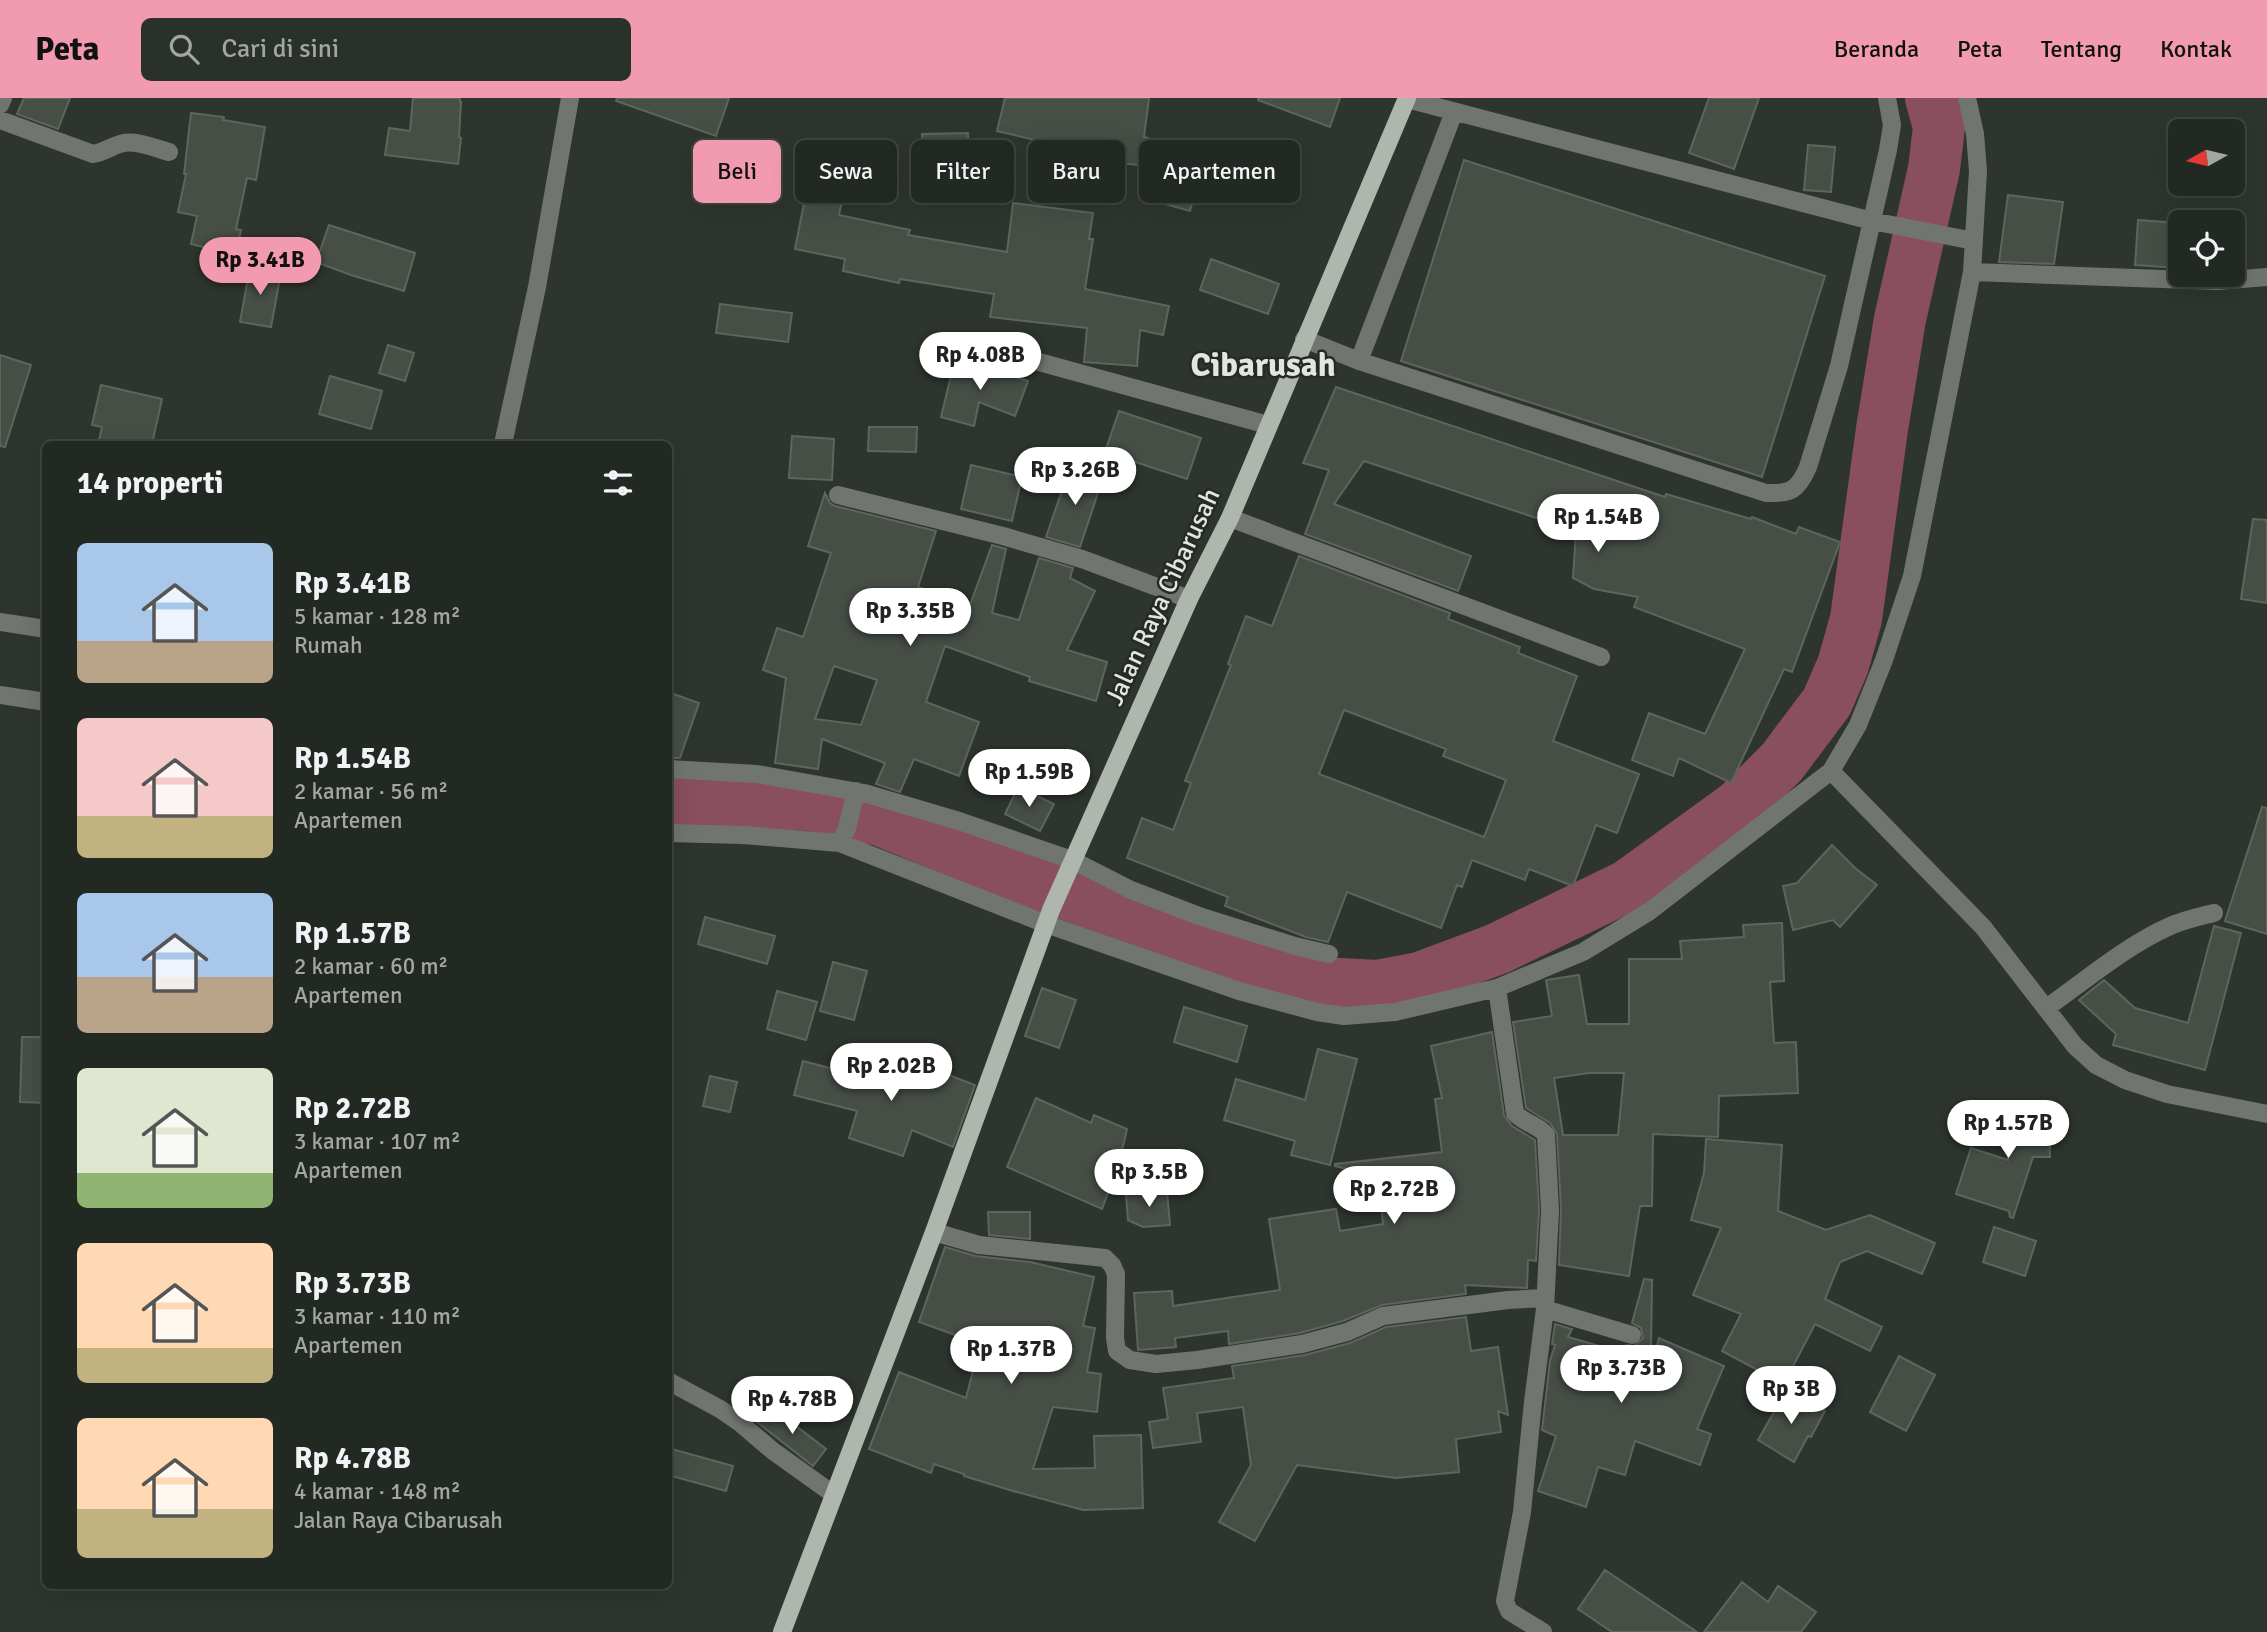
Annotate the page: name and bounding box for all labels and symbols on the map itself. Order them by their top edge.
north arrow [2168,119,2245,196]
pin: Rp 3.41B [188,238,332,297]
pin: Rp 4.08B [908,332,1052,392]
district label: Cibarusah [1190,345,1336,386]
pin: Rp 3.26B [1003,448,1147,507]
street label: Jalan Raya Cibarusah [1099,483,1227,711]
pin: Rp 1.54B [1526,494,1670,554]
pin: Rp 3.35B [838,588,982,648]
pin: Rp 1.59B [957,750,1101,809]
pin: Rp 2.02B [819,1044,963,1103]
pin: Rp 1.57B [1936,1100,2080,1160]
pin: Rp 3.5B [1084,1150,1214,1209]
pin: Rp 2.72B [1322,1166,1466,1226]
pin: Rp 1.37B [939,1326,1083,1386]
pin: Rp 3.73B [1549,1346,1693,1405]
pin: Rp 3B [1742,1366,1840,1426]
pin: Rp 4.78B [720,1376,864,1436]

